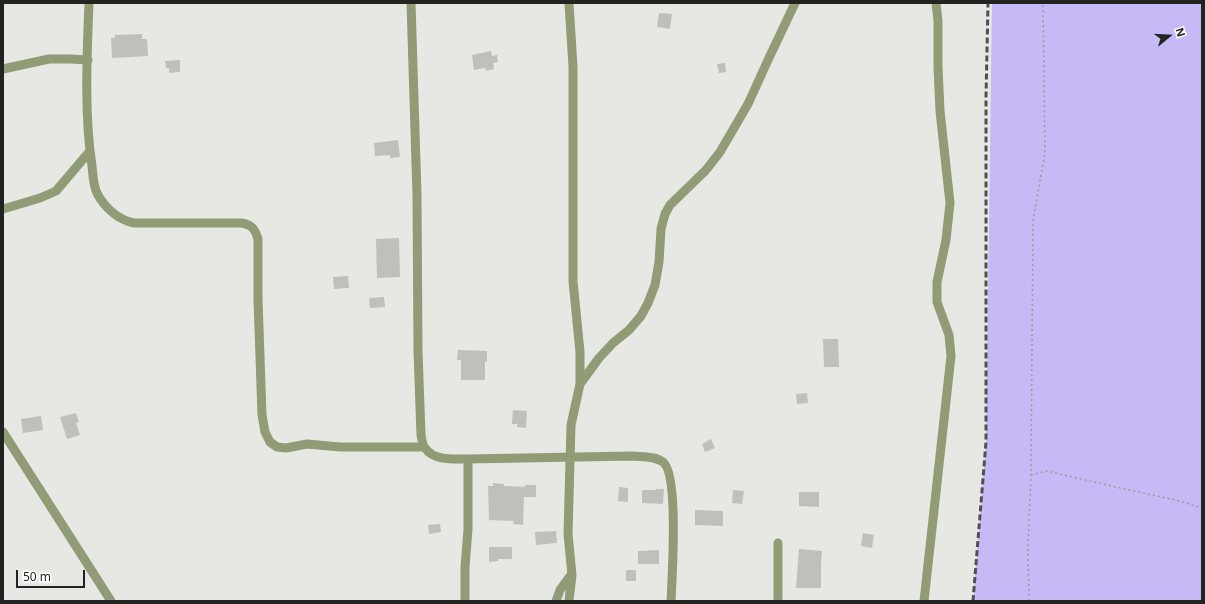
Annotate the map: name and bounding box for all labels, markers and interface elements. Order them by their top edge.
north arrow [1149,16,1189,56]
text: N [1172,26,1189,39]
scale bar [18,562,87,588]
text: 50 m [23,568,51,585]

